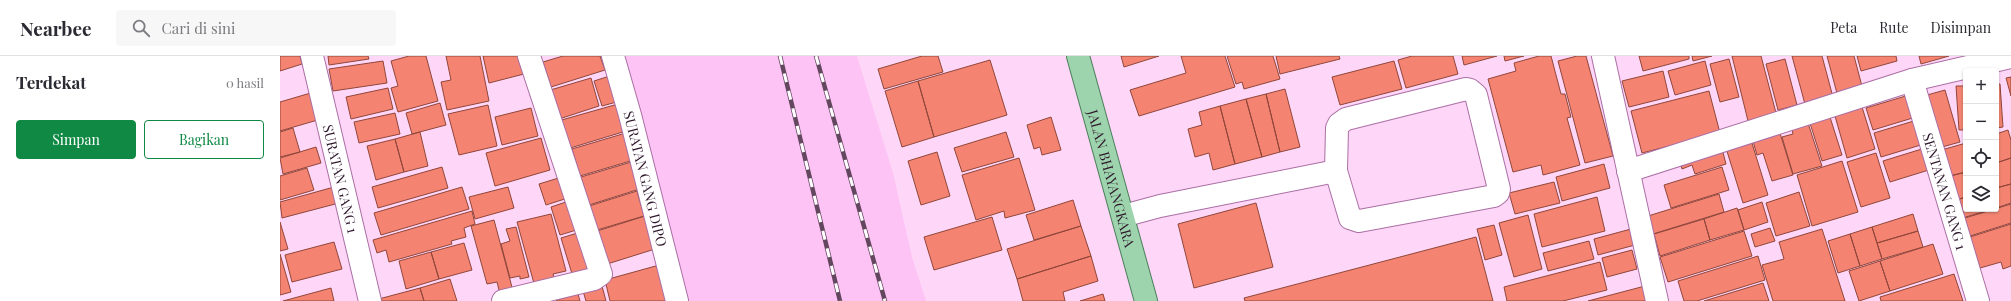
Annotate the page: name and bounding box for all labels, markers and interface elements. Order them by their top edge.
search box [116,10,396,46]
text: Nearbee [20,15,92,41]
icon: search [130,17,152,39]
text: Cari di sini [162,18,235,38]
text: Peta [1830,18,1857,37]
text: Rute [1879,18,1909,37]
text: Disimpan [1931,18,1991,37]
map controls [1963,68,1999,212]
button: + [1963,68,1999,104]
text: Terdekat [16,71,86,93]
text: 0 hasil [226,74,264,91]
button: − [1963,104,1999,140]
street label: JALAN BHAYANGKARA [1084,106,1140,249]
street label: SURATAN GANG DIPO [620,109,672,248]
button: Simpan [16,120,136,159]
button: Bagikan [144,120,264,159]
street label: SURATAN GANG 1 [319,122,363,235]
street label: SENTANAN GANG 1 [1919,130,1972,252]
button: locate [1963,140,1999,176]
button: layers [1963,176,1999,212]

